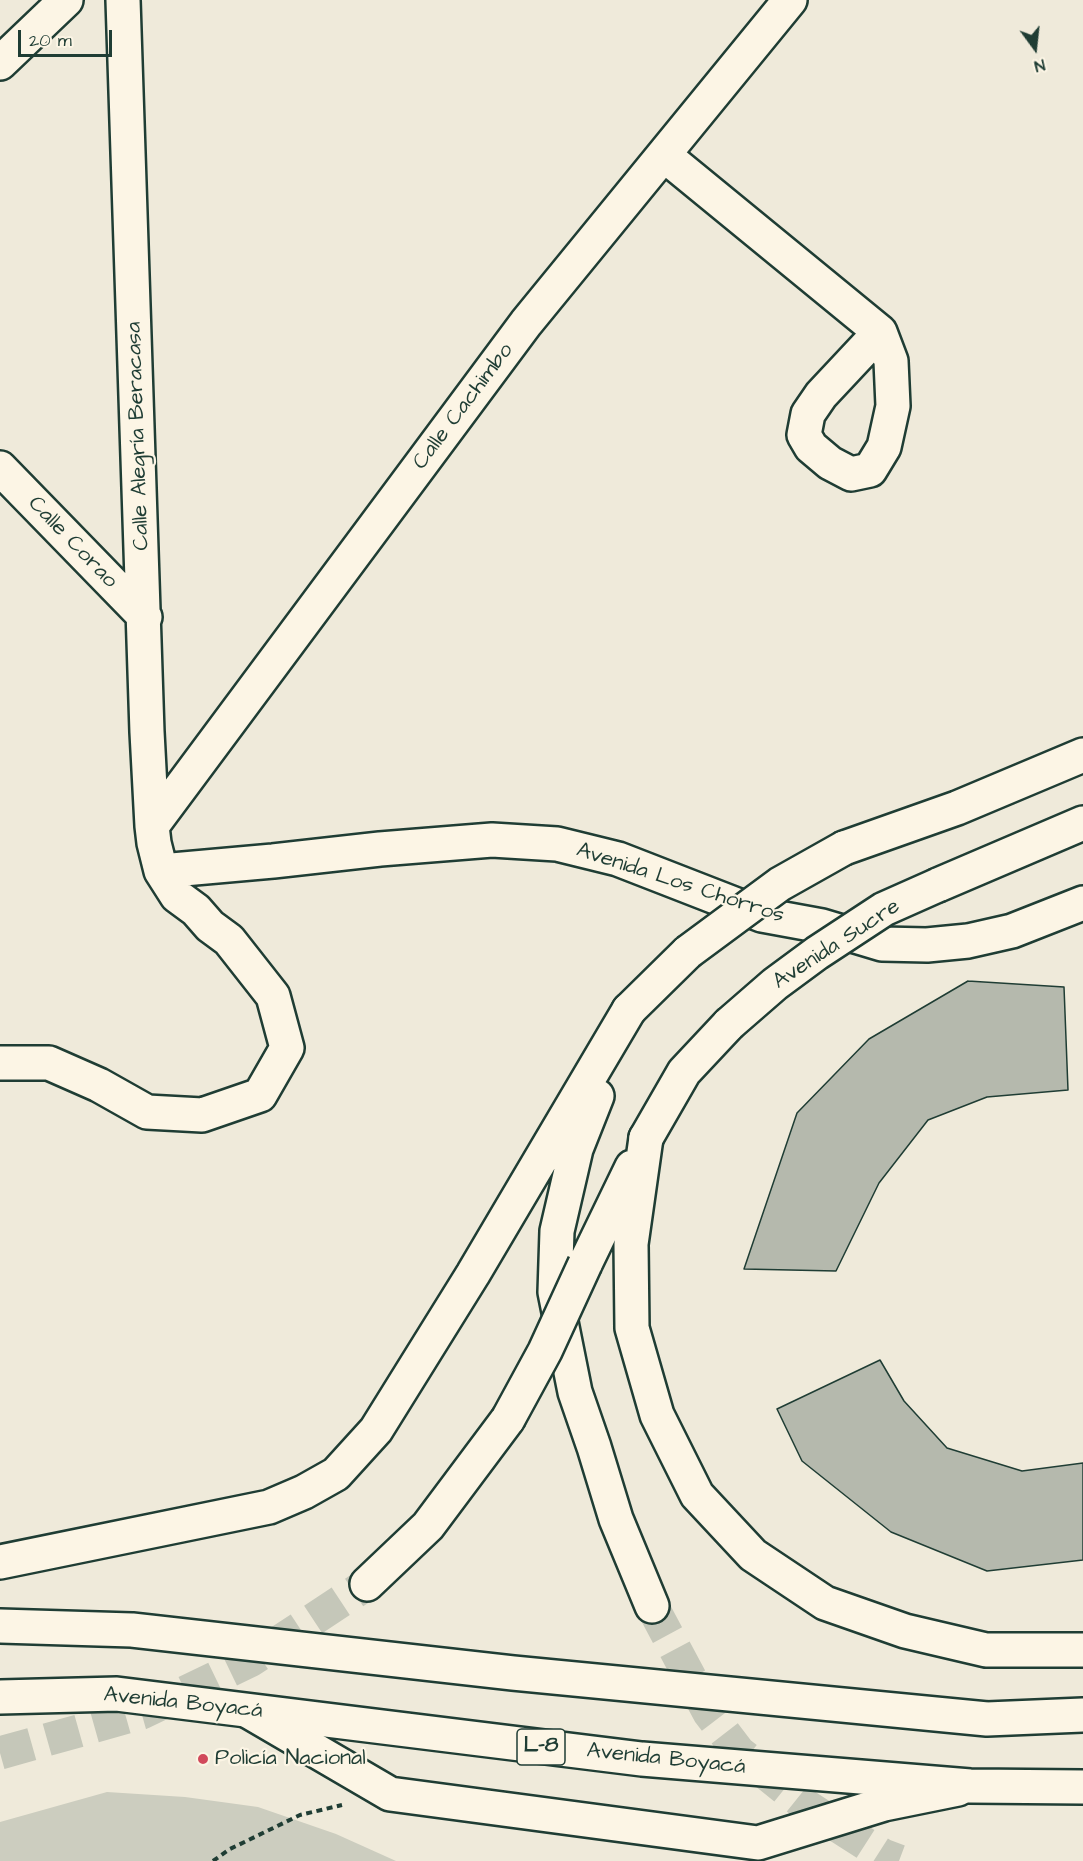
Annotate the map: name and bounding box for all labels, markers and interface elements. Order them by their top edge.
scale bar [21,18,116,56]
north arrow [1005,18,1065,78]
text: 20 m [29,28,72,53]
text: N [1032,53,1047,77]
street label: Calle Alegría Beracasa [122,321,156,551]
street label: Calle Cachimbo [408,339,520,475]
street label: Calle Corao [22,491,122,595]
street label: Avenida Los Chorros [573,838,787,930]
street label: Avenida Sucre [768,894,906,996]
street label: Avenida Boyacá [102,1683,264,1725]
road number: L-8 [517,1729,565,1765]
street label: Avenida Boyacá [585,1739,747,1781]
place label: Policía Nacional [215,1746,366,1772]
marker: Policía Nacional [196,1752,210,1766]

